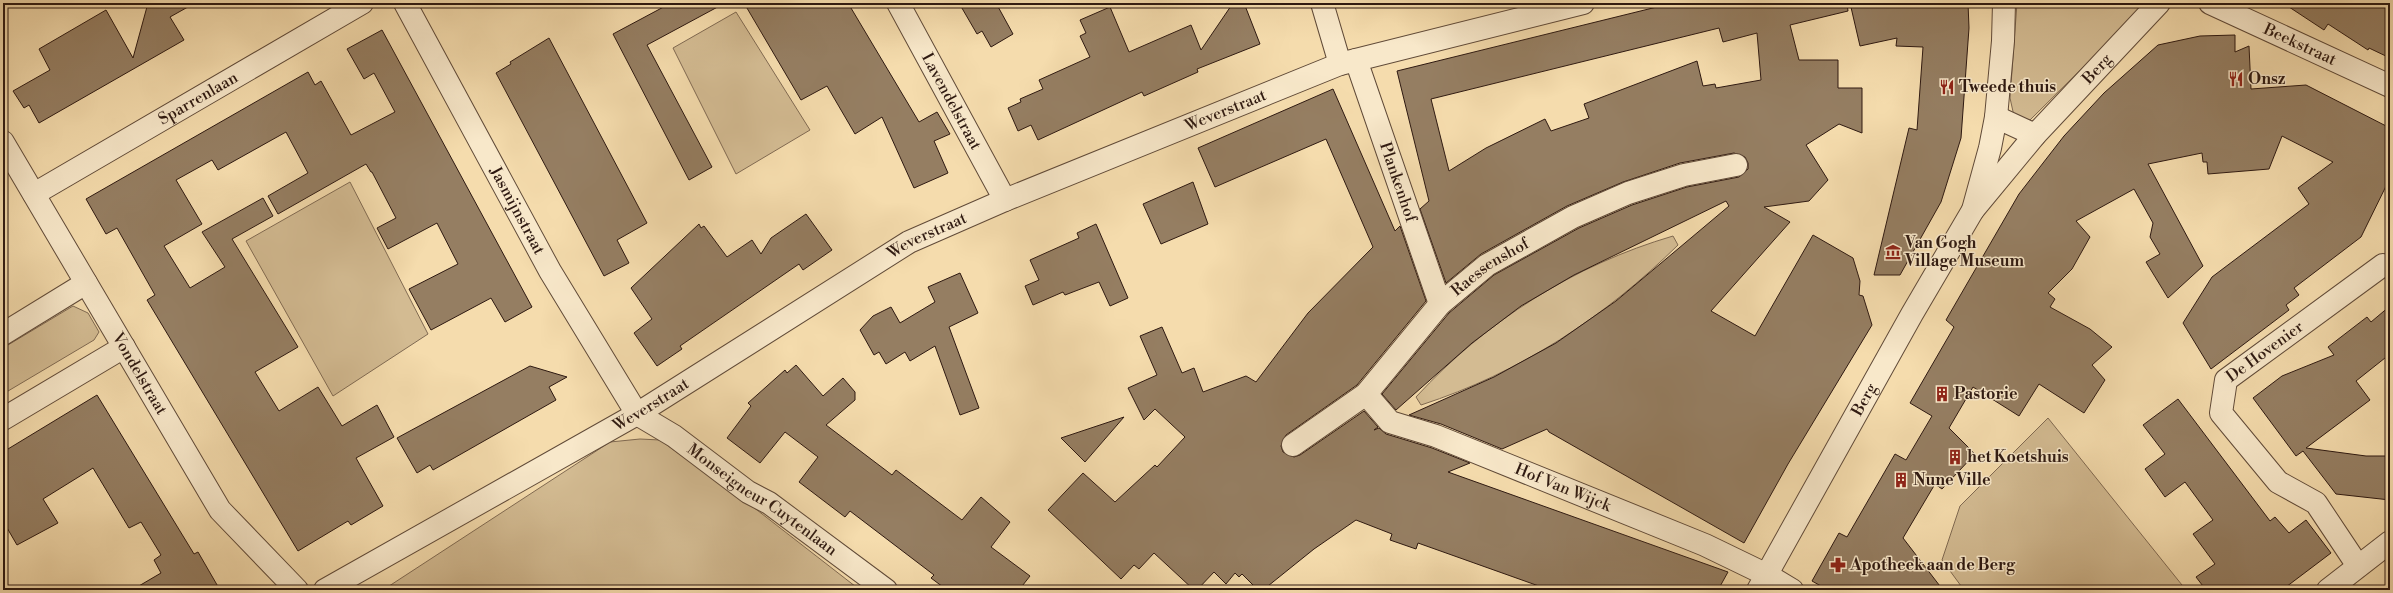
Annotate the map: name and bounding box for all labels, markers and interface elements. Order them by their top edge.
street label: Beekstraat [2259,19,2340,70]
street label: Lavendelstraat [917,49,986,154]
street label: Berg [2077,49,2117,89]
street label: Sparrenlaan [155,67,242,129]
place label: Onsz [2248,69,2286,89]
restaurant icon: Onsz [2227,70,2245,88]
place label: Tweede thuis [1959,77,2056,97]
restaurant icon: Tweede thuis [1938,78,1956,96]
street label: Weverstraat [1181,85,1270,136]
street label: Plankenhof [1375,139,1421,226]
street label: Jasmijnstraat [485,162,549,258]
street label: Weverstraat [883,208,970,264]
street label: Raessenshof [1447,233,1534,301]
place label: Van Gogh Village Museum [1904,233,2024,271]
museum icon: Van Gogh Village Museum [1884,243,1902,261]
street label: De Hovenier [2222,317,2307,387]
street label: Vondelstraat [107,328,172,419]
street label: Weverstraat [608,373,693,436]
street label: Berg [1847,379,1882,420]
place label: Pastorie [1954,384,2018,404]
building icon: Pastorie [1933,385,1951,403]
street label: Monseigneur Cuytenlaan [683,439,841,560]
place label: het Koetshuis [1967,447,2069,467]
building icon: het Koetshuis [1946,448,1964,466]
street label: Hof Van Wijck [1512,459,1616,517]
place label: Nune Ville [1913,470,1991,490]
building icon: Nune Ville [1892,471,1910,489]
place label: Apotheek aan de Berg [1849,555,2016,575]
pharmacy icon: Apotheek aan de Berg [1829,556,1847,574]

